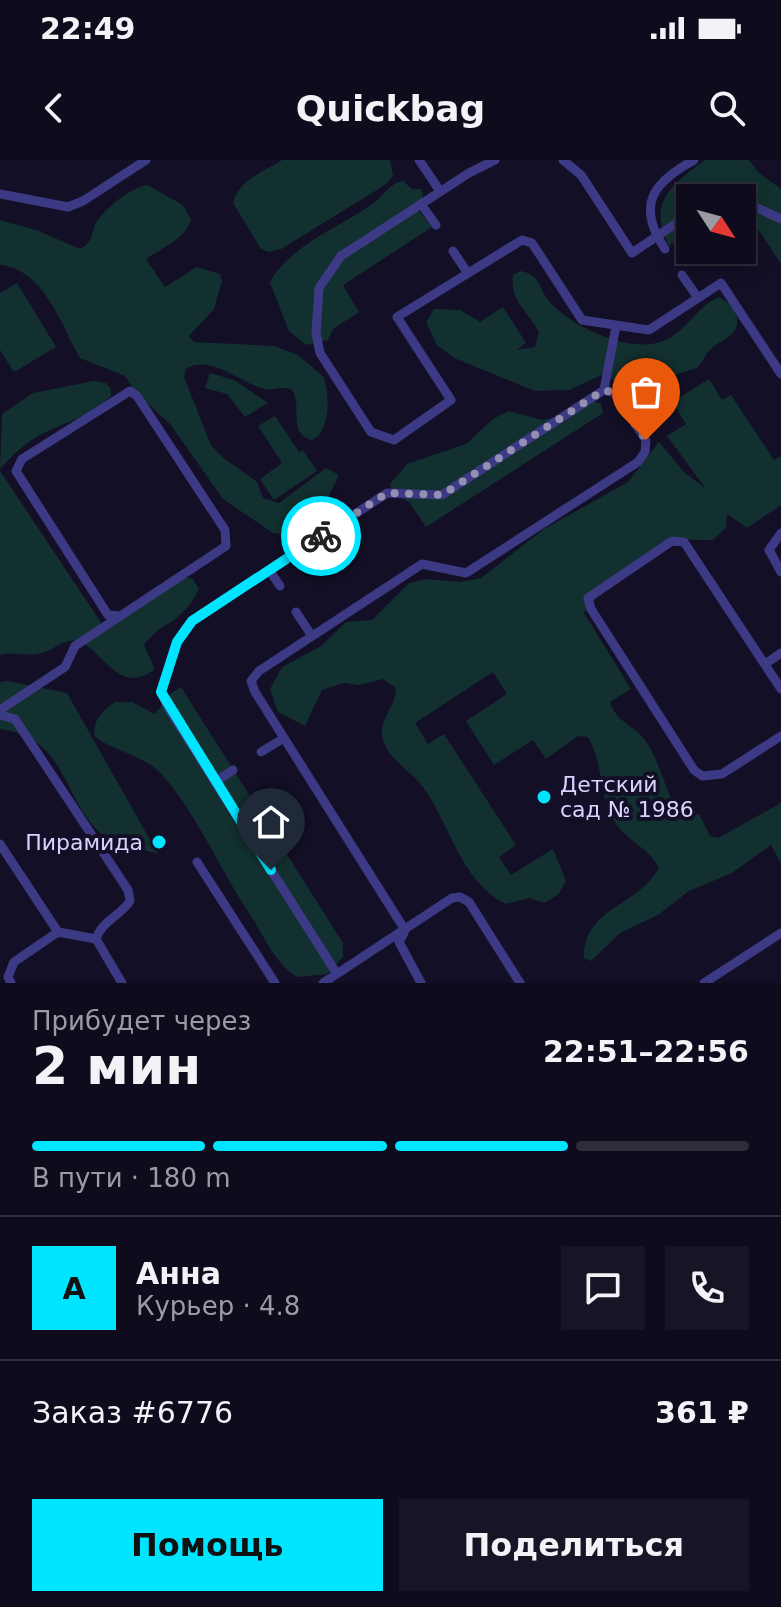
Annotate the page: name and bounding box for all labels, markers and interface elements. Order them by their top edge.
text: 22:49 [40,11,136,46]
icon: back [32,86,76,130]
icon: search [705,86,749,130]
text: Quickbag [296,88,485,129]
north arrow [676,184,756,264]
map controls [676,184,756,264]
pin [612,358,680,440]
icon: bag [624,370,668,414]
courier [281,496,361,576]
icon: bike [299,514,343,558]
place label: Детский сад № 1986 [560,772,694,822]
pin [237,788,305,870]
marker: Детский сад № 1986 [535,788,553,806]
icon: home [249,800,293,844]
place label: Пирамида [25,830,143,855]
marker: Пирамида [150,833,168,851]
text: Прибудет через [32,1006,251,1036]
text: 22:51–22:56 [543,1034,749,1069]
text: 2 мин [32,1036,201,1096]
text: В пути · 180 m [32,1163,231,1193]
button: chat [561,1246,645,1330]
button: phone [665,1246,749,1330]
text: Анна [136,1256,221,1291]
text: А [62,1271,86,1306]
text: Курьер · 4.8 [136,1291,300,1321]
text: Заказ #6776 [32,1395,233,1430]
text: 361 ₽ [655,1395,749,1430]
button: Помощь [32,1499,383,1591]
button: Поделиться [399,1499,749,1591]

